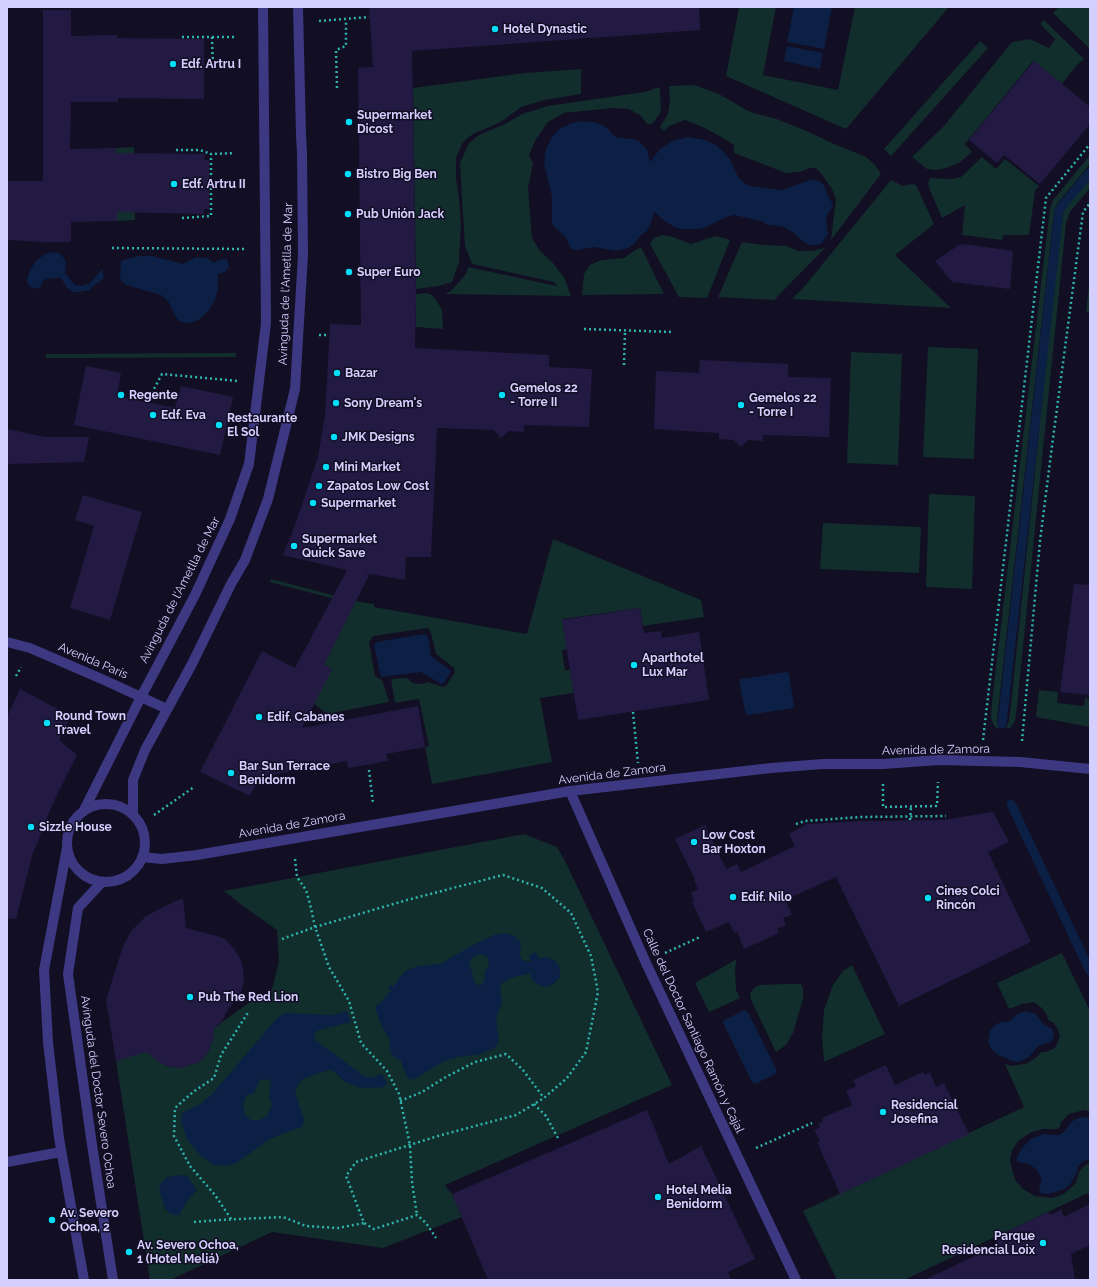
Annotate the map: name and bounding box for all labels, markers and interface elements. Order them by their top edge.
place label: Hotel Dynastic [503,22,587,36]
marker: Hotel Dynastic [490,24,500,34]
place label: Edf. Artru I [181,57,241,71]
marker: Edf. Artru I [168,59,178,69]
place label: Supermarket Dicost [357,108,432,136]
marker: Supermarket Dicost [344,117,354,127]
place label: Bistro Big Ben [356,167,437,181]
marker: Bistro Big Ben [343,169,353,179]
place label: Edf. Artru II [182,177,246,191]
marker: Edf. Artru II [169,179,179,189]
street label: Avinguda de l'Ametlla de Mar [276,202,296,366]
place label: Pub Unión Jack [356,207,444,221]
marker: Pub Unión Jack [343,209,353,219]
place label: Super Euro [357,265,420,279]
marker: Super Euro [344,267,354,277]
place label: Bazar [345,366,377,380]
marker: Bazar [332,368,342,378]
place label: Gemelos 22 - Torre II [510,381,578,409]
place label: Regente [129,388,178,402]
marker: Regente [116,390,126,400]
marker: Gemelos 22 - Torre II [497,390,507,400]
place label: Gemelos 22 - Torre I [749,391,817,419]
place label: Sony Dream's [344,396,422,410]
marker: Sony Dream's [331,398,341,408]
marker: Gemelos 22 - Torre I [736,400,746,410]
place label: Edf. Eva [161,408,206,422]
marker: Edf. Eva [148,410,158,420]
place label: Restaurante El Sol [227,411,297,439]
marker: Restaurante El Sol [214,420,224,430]
place label: JMK Designs [342,430,415,444]
marker: JMK Designs [329,432,339,442]
place label: Mini Market [334,460,401,474]
marker: Mini Market [321,462,331,472]
place label: Zapatos Low Cost [327,479,429,493]
marker: Zapatos Low Cost [314,481,324,491]
place label: Supermarket [321,496,396,510]
marker: Supermarket [308,498,318,508]
street label: Avinguda de l'Ametlla de Mar [137,514,223,666]
place label: Supermarket Quick Save [302,532,377,560]
marker: Supermarket Quick Save [289,541,299,551]
street label: Avenida París [56,640,130,682]
place label: Aparthotel Lux Mar [642,651,704,679]
marker: Aparthotel Lux Mar [629,660,639,670]
place label: Round Town Travel [55,709,126,737]
place label: Edif. Cabanes [267,710,344,724]
marker: Edif. Cabanes [254,712,264,722]
marker: Round Town Travel [42,718,52,728]
street label: Avenida de Zamora [882,742,990,758]
place label: Bar Sun Terrace Benidorm [239,759,330,787]
street label: Avenida de Zamora [557,760,667,788]
marker: Bar Sun Terrace Benidorm [226,768,236,778]
street label: Avenida de Zamora [237,809,347,841]
place label: Sizzle House [39,820,112,834]
marker: Sizzle House [26,822,36,832]
place label: Low Cost Bar Hoxton [702,828,766,856]
marker: Low Cost Bar Hoxton [689,837,699,847]
place label: Cines Colci Rincón [936,884,1000,912]
place label: Edif. Nilo [741,890,792,904]
marker: Edif. Nilo [728,892,738,902]
marker: Cines Colci Rincón [923,893,933,903]
street label: Calle del Doctor Santiago Ramón y Cajal [639,927,747,1135]
place label: Pub The Red Lion [198,990,298,1004]
marker: Pub The Red Lion [185,992,195,1002]
street label: Avinguda del Doctor Severo Ochoa [77,995,119,1189]
place label: Residencial Josefina [891,1098,958,1126]
marker: Residencial Josefina [878,1107,888,1117]
place label: Hotel Melia Benidorm [666,1183,732,1211]
marker: Hotel Melia Benidorm [653,1192,663,1202]
place label: Av. Severo Ochoa, 2 [60,1206,119,1234]
marker: Av. Severo Ochoa, 2 [47,1215,57,1225]
place label: Parque Residencial Loix [942,1229,1035,1257]
place label: Av. Severo Ochoa, 1 (Hotel Meliá) [137,1238,239,1266]
marker: Parque Residencial Loix [1038,1238,1048,1248]
marker: Av. Severo Ochoa, 1 (Hotel Meliá) [124,1247,134,1257]

